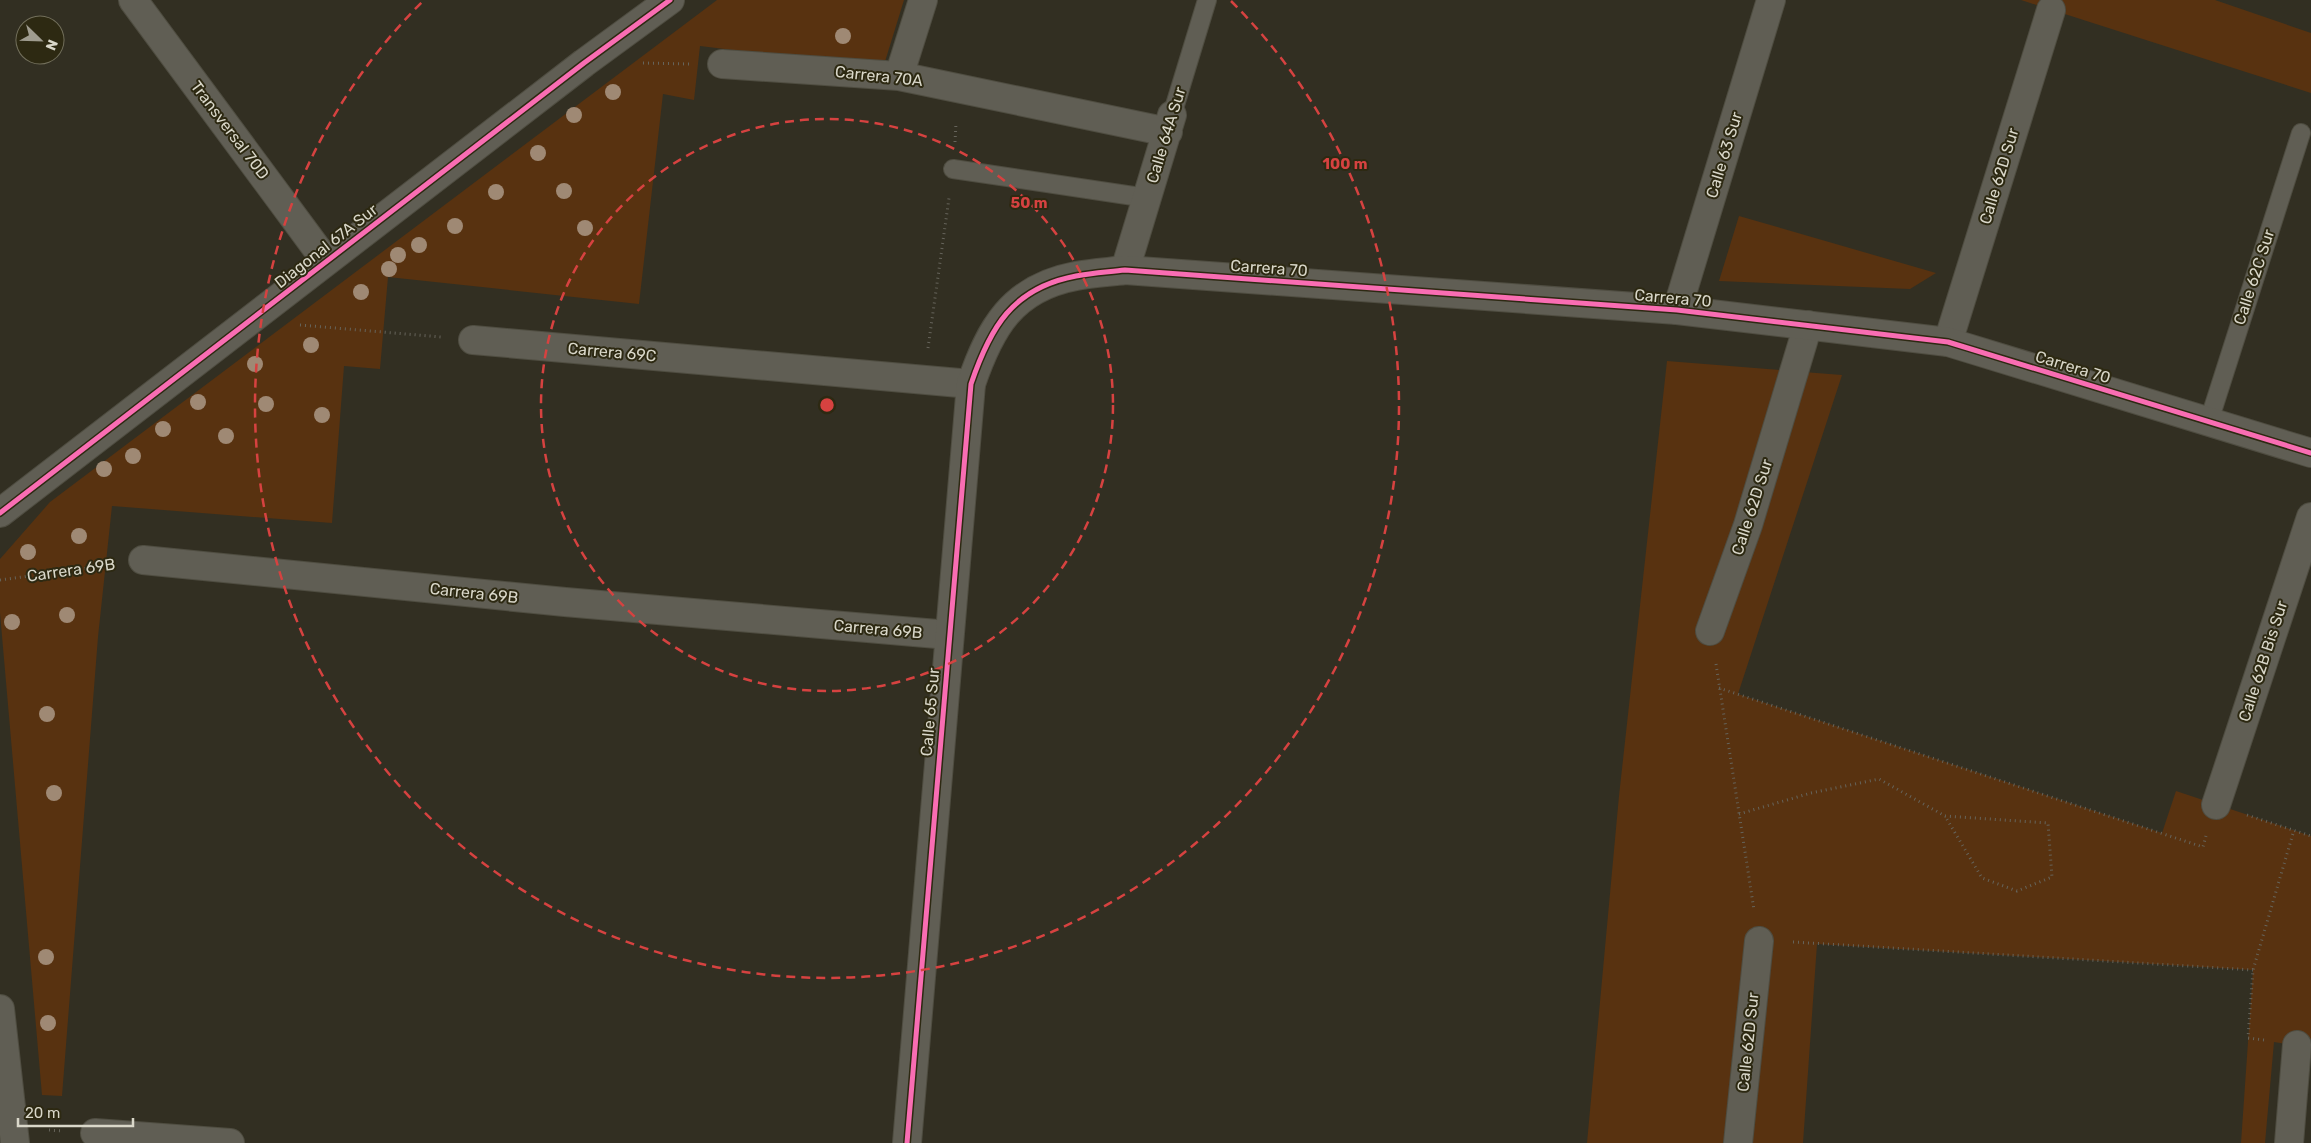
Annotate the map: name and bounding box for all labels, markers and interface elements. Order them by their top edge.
north arrow [15,15,65,65]
text: N [42,37,61,53]
street label: Carrera 70A [834,62,924,90]
street label: Transversal 70D [187,77,273,183]
street label: Calle 64A Sur [1142,85,1190,185]
street label: Calle 63 Sur [1702,110,1746,200]
street label: Calle 62D Sur [1975,126,2023,226]
text: 100 m [1323,155,1367,173]
text: 50 m [1011,194,1047,212]
street label: Diagonal 67A Sur [271,200,381,292]
street label: Calle 62C Sur [2230,227,2278,327]
street label: Carrera 70 [1230,256,1308,280]
street label: Carrera 70 [1634,285,1712,311]
street label: Carrera 69C [567,339,657,365]
street label: Carrera 70 [2033,347,2113,387]
centre of rings [818,396,836,414]
street label: Calle 62D Sur [1728,457,1776,557]
street label: Carrera 69B [26,554,116,586]
street label: Carrera 69B [429,579,519,607]
street label: Calle 62B Bis Sur [2234,598,2292,724]
street label: Carrera 69B [833,616,923,642]
street label: Calle 65 Sur [917,667,943,757]
street label: Calle 62D Sur [1733,991,1763,1093]
scale bar [18,1096,132,1128]
text: 20 m [25,1104,60,1122]

